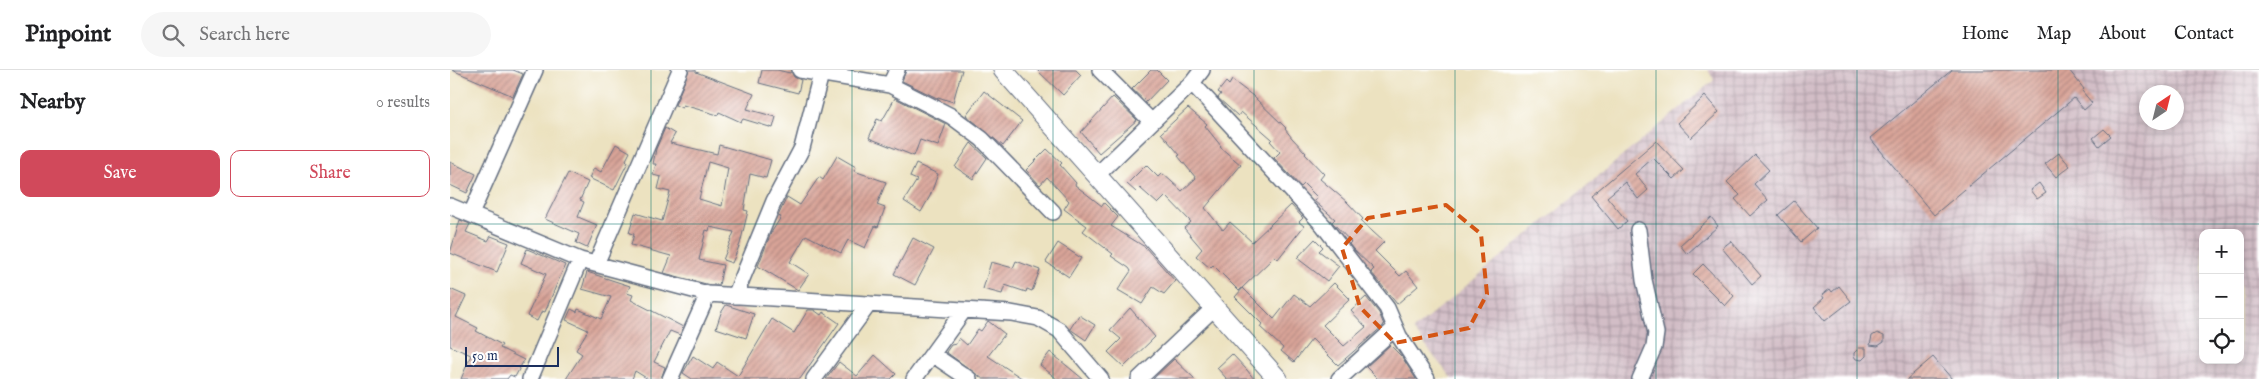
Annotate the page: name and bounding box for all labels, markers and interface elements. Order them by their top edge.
search box [141,12,491,57]
text: Pinpoint [25,19,111,50]
icon: search [159,21,187,49]
text: Search here [199,23,290,47]
text: Home [1962,23,2009,46]
text: Map [2037,23,2071,46]
text: About [2099,23,2146,46]
text: Contact [2174,23,2234,46]
north arrow [2139,85,2184,130]
text: Nearby [20,89,85,116]
text: 0 results [376,93,430,113]
button: Save [20,150,220,197]
button: Share [230,150,430,197]
map controls [2199,229,2244,364]
button: + [2199,229,2244,274]
button: − [2199,274,2244,319]
button: locate [2199,319,2244,364]
scale bar [465,344,559,367]
text: 50 m [472,347,498,365]

